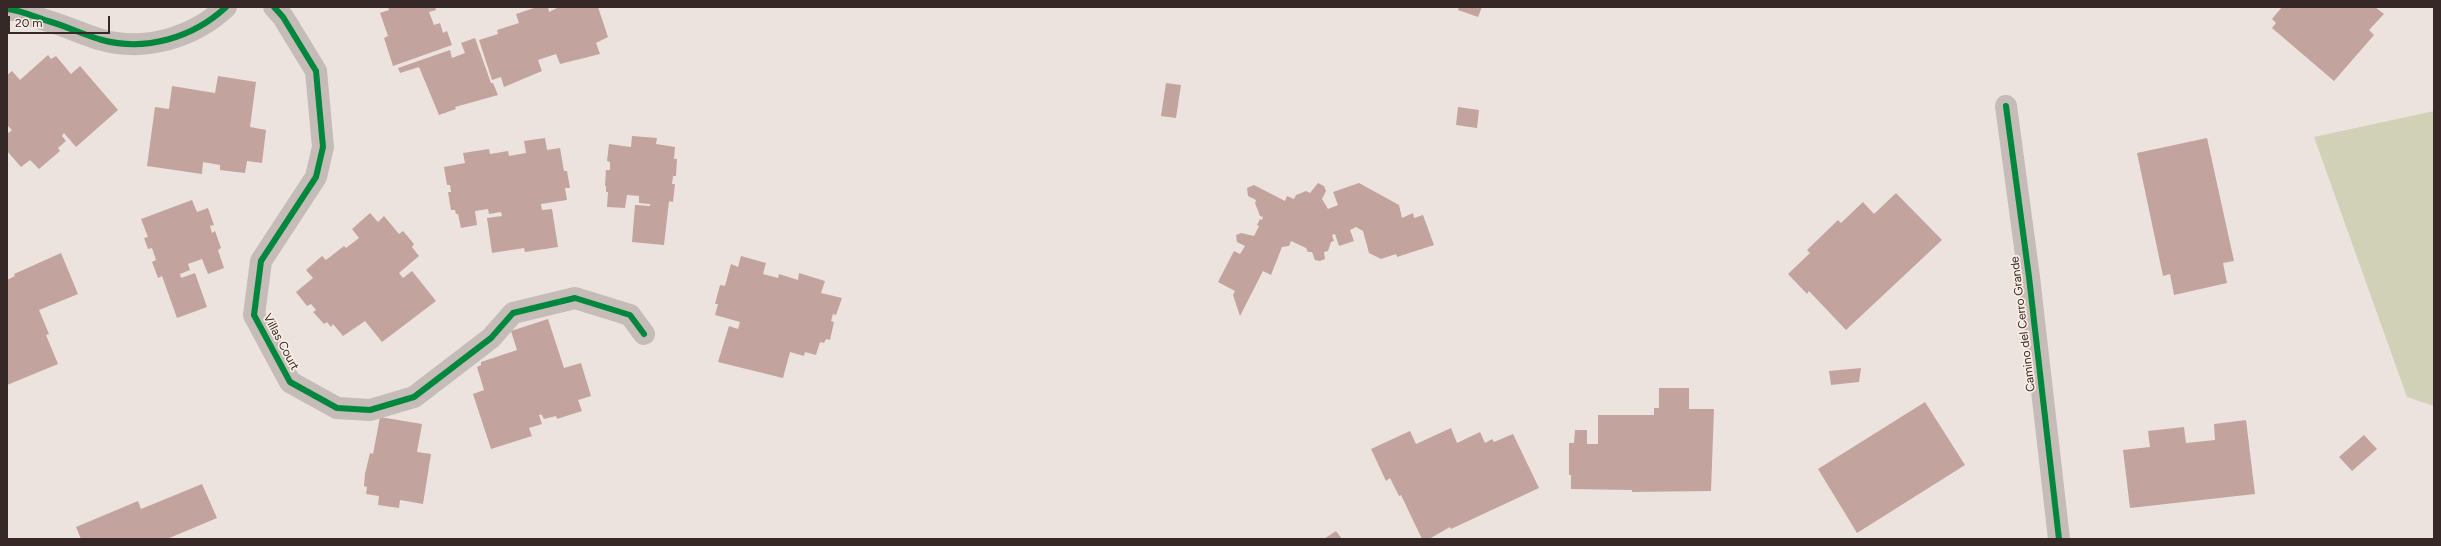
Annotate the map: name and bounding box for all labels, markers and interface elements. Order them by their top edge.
scale bar [10,8,112,34]
text: 20 m [15,16,43,30]
street label: Camino del Cerro Grande [2008,255,2038,393]
street label: Villas Court [260,311,302,373]

